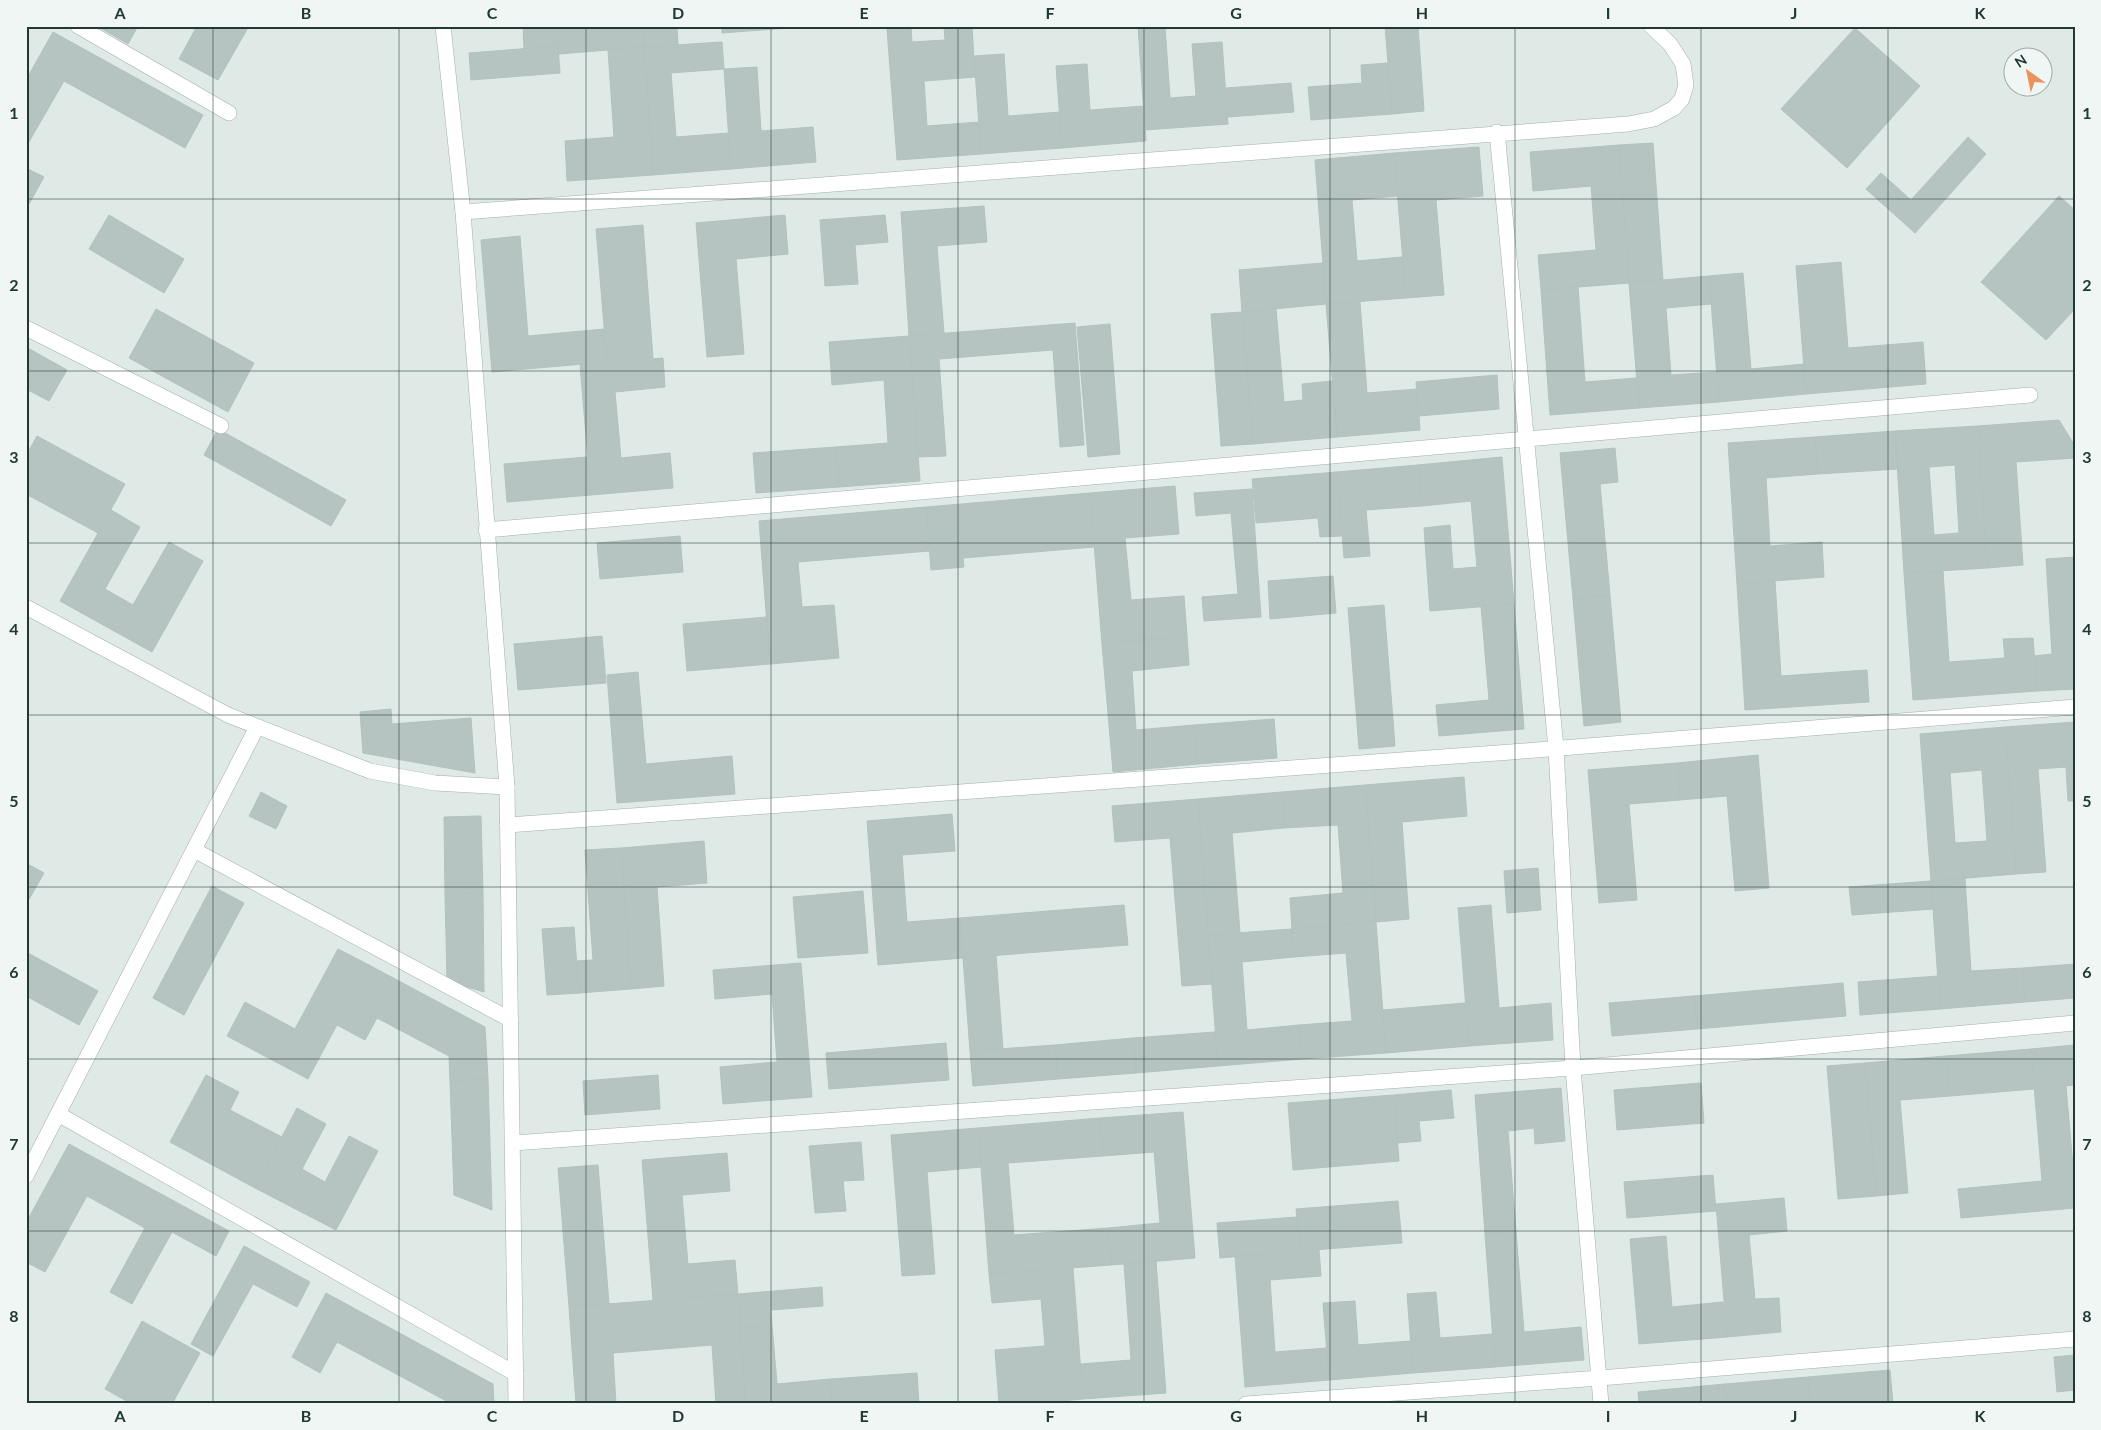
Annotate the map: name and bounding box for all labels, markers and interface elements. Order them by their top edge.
text: A [113,3,126,22]
text: B [301,3,311,22]
text: C [487,3,498,22]
text: D [672,3,684,22]
text: E [859,3,869,22]
text: F [1045,3,1055,22]
text: G [1230,3,1242,22]
text: H [1416,3,1428,22]
text: I [1606,3,1610,22]
text: J [1791,3,1797,22]
text: K [1975,3,1987,22]
north arrow [2004,48,2054,98]
text: N [2011,51,2030,71]
text: 1 [9,103,19,122]
text: 1 [2082,103,2092,122]
text: 2 [9,275,19,294]
text: 2 [2082,275,2092,294]
text: 3 [9,447,19,466]
text: 3 [2082,447,2092,466]
text: 4 [9,619,19,638]
text: 4 [2082,619,2092,638]
text: 5 [9,791,19,810]
text: 5 [2082,791,2092,810]
text: 6 [9,962,19,981]
text: 6 [2082,962,2092,981]
text: 7 [9,1134,19,1153]
text: 7 [2082,1134,2092,1153]
text: 8 [9,1306,19,1325]
text: 8 [2082,1306,2092,1325]
text: A [113,1406,126,1425]
text: B [301,1406,311,1425]
text: C [487,1406,498,1425]
text: D [672,1406,684,1425]
text: E [859,1406,869,1425]
text: F [1045,1406,1055,1425]
text: G [1230,1406,1242,1425]
text: H [1416,1406,1428,1425]
text: I [1606,1406,1610,1425]
text: J [1791,1406,1797,1425]
text: K [1975,1406,1987,1425]

